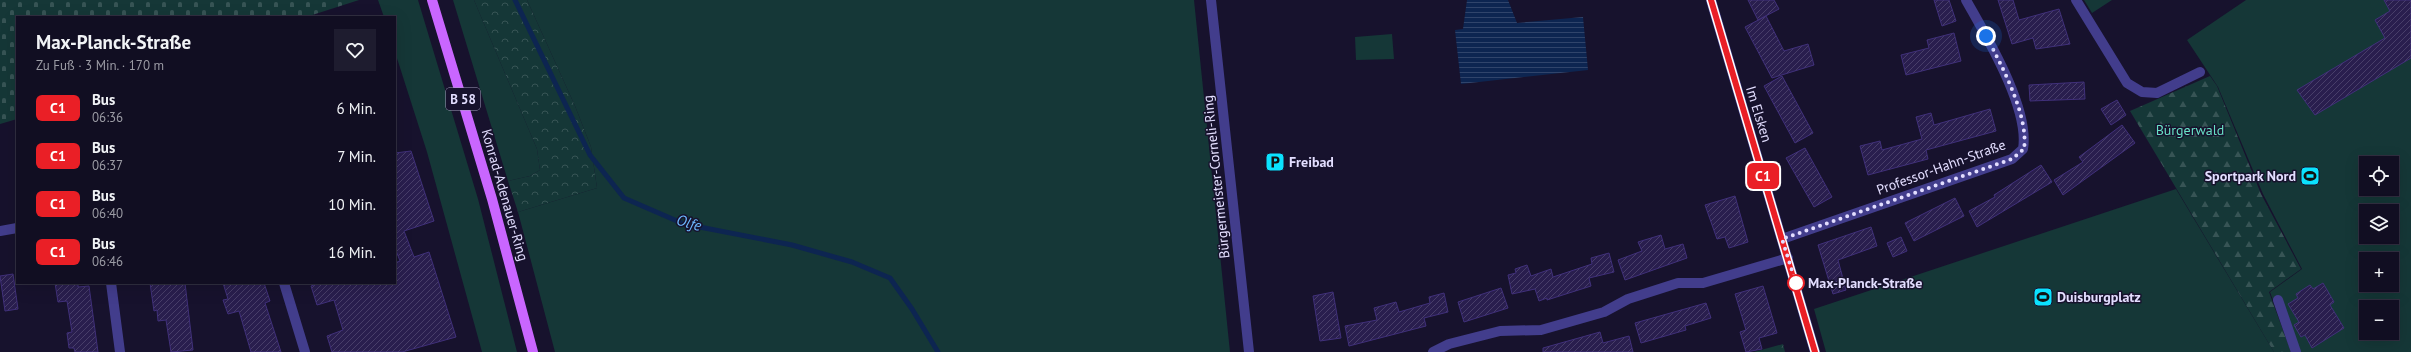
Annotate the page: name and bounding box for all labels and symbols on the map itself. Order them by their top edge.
your location [1976,26,1996,46]
street label: Im Elsken [1742,84,1776,144]
road number: B 58 [446,88,480,110]
street label: Bürgermeister-Corneli-Ring [1198,94,1234,260]
park label: Bürgerwald [2156,121,2224,139]
street label: Konrad-Adenauer-Ring [478,127,532,263]
street label: Professor-Hahn-Straße [1874,135,2008,199]
parking icon: Freibad [1264,151,1286,173]
place label: Freibad [1289,153,1334,171]
line badge: C1 [1745,163,1781,189]
sports icon: Sportpark Nord [2299,165,2321,187]
place label: Sportpark Nord [2205,167,2296,185]
water label: Olfe [675,210,704,235]
marker: Max-Planck-Straße [1787,274,1805,292]
place label: Max-Planck-Straße [1808,274,1922,292]
sports icon: Duisburgplatz [2032,286,2054,308]
place label: Duisburgplatz [2057,288,2141,306]

